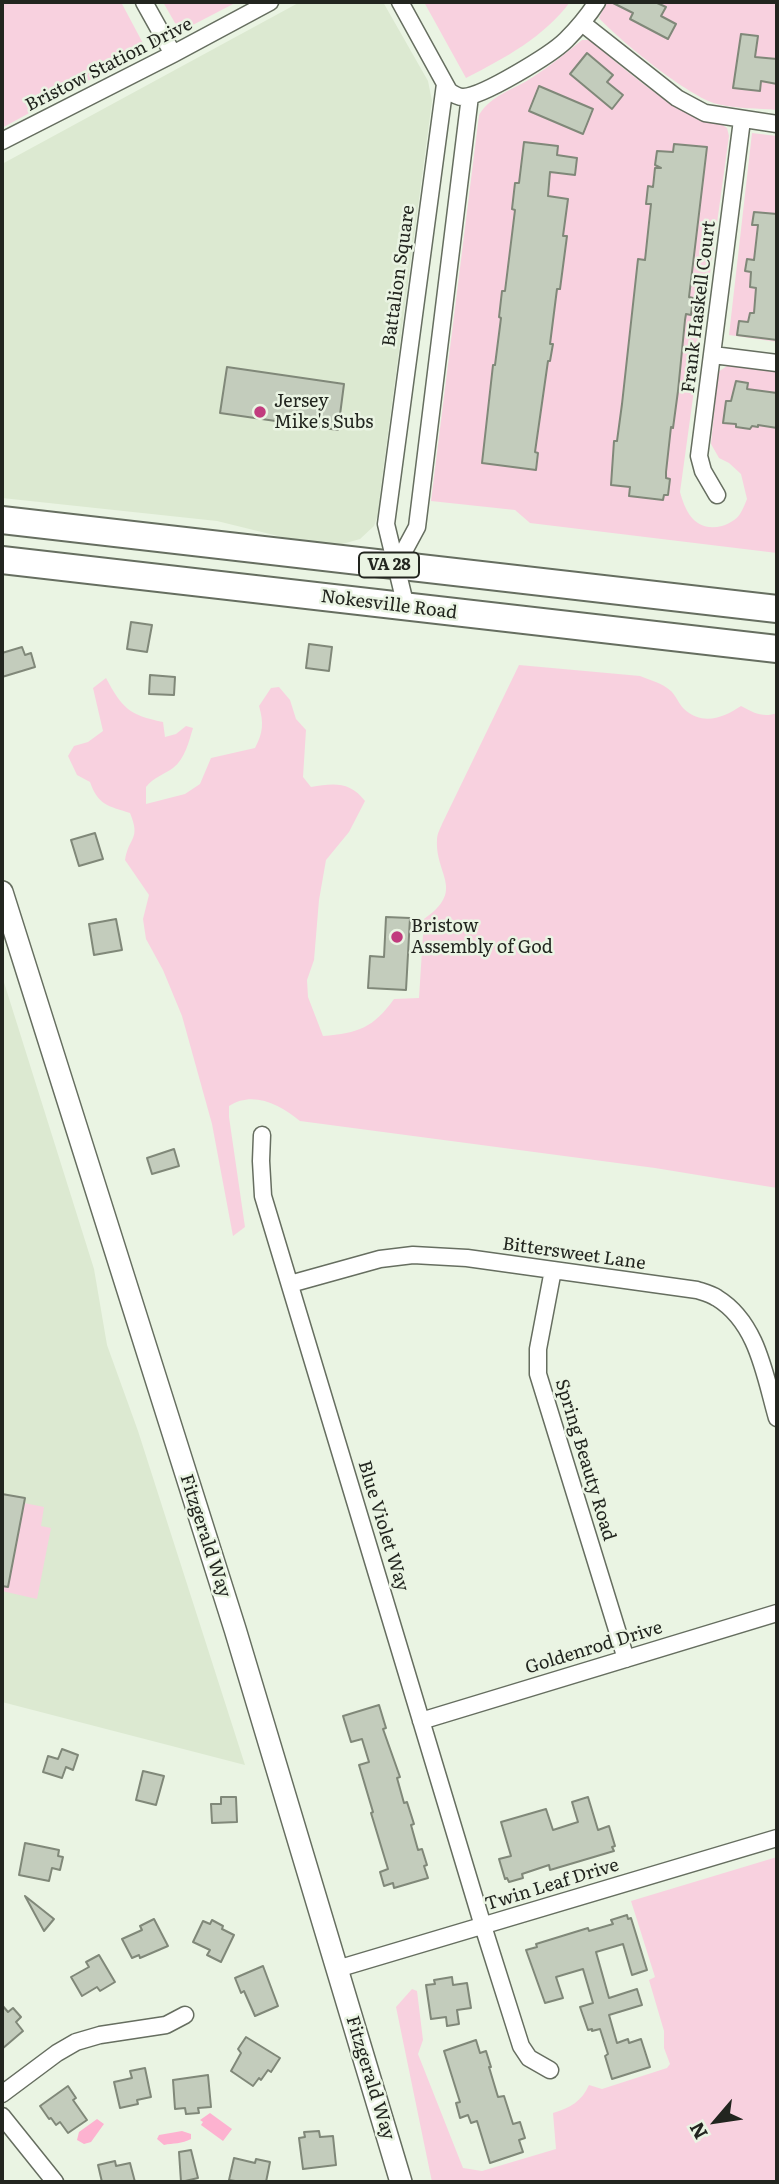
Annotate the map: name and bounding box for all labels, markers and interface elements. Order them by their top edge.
street label: Bristow Station Drive [22,14,196,116]
street label: Battalion Square [378,204,420,348]
street label: Frank Haskell Court [678,219,720,395]
place label: Jersey Mike's Subs [274,391,373,434]
marker: Jersey Mike's Subs [252,404,268,420]
road number: VA 28 [359,552,419,578]
street label: Nokesville Road [320,586,458,624]
place label: Bristow Assembly of God [411,916,553,958]
marker: Bristow Assembly of God [389,929,405,945]
street label: Bittersweet Lane [501,1233,647,1275]
street label: Spring Beauty Road [550,1377,620,1543]
street label: Blue Violet Way [353,1458,413,1594]
street label: Fitzgerald Way [175,1472,235,1600]
street label: Goldenrod Drive [523,1617,665,1679]
street label: Twin Leaf Drive [483,1854,621,1916]
street label: Fitzgerald Way [341,2013,399,2143]
north arrow [681,2086,751,2156]
text: N [682,2117,714,2145]

